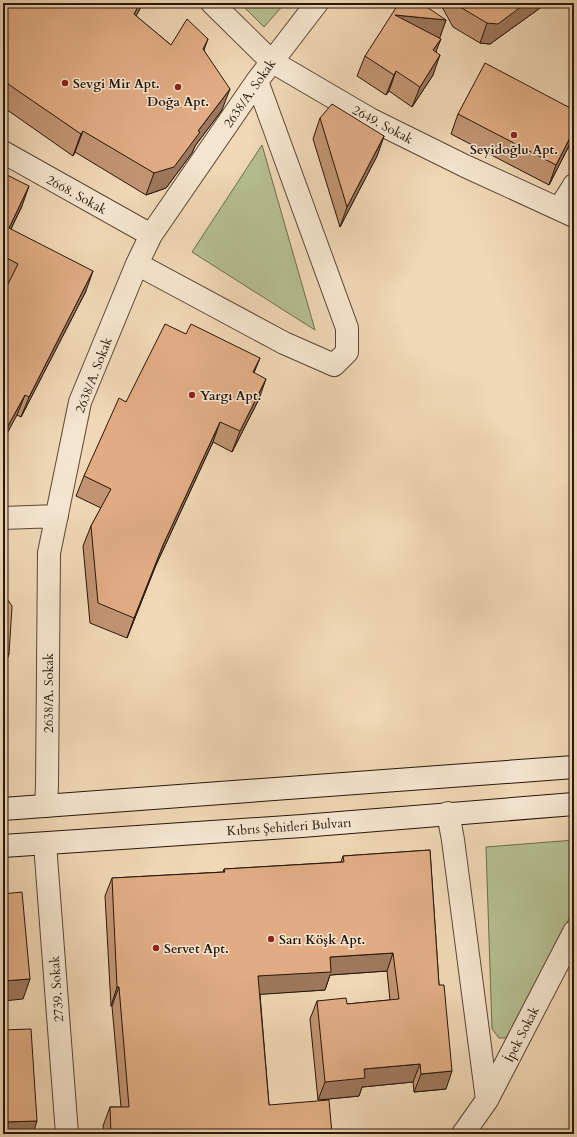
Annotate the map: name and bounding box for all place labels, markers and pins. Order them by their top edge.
place label: Sevgi Mir Apt. [73,75,160,93]
marker: Sevgi Mir Apt. [60,78,70,88]
marker: Doğa Apt. [173,82,183,92]
place label: Doğa Apt. [147,93,209,111]
marker: Seyidoğlu Apt. [509,130,519,140]
place label: Seyidoğlu Apt. [470,141,558,159]
place label: Yargı Apt. [200,387,261,405]
marker: Yargı Apt. [187,390,197,400]
place label: Sarı Köşk Apt. [279,931,365,949]
marker: Sarı Köşk Apt. [266,934,276,944]
place label: Servet Apt. [164,940,229,958]
marker: Servet Apt. [151,943,161,953]

